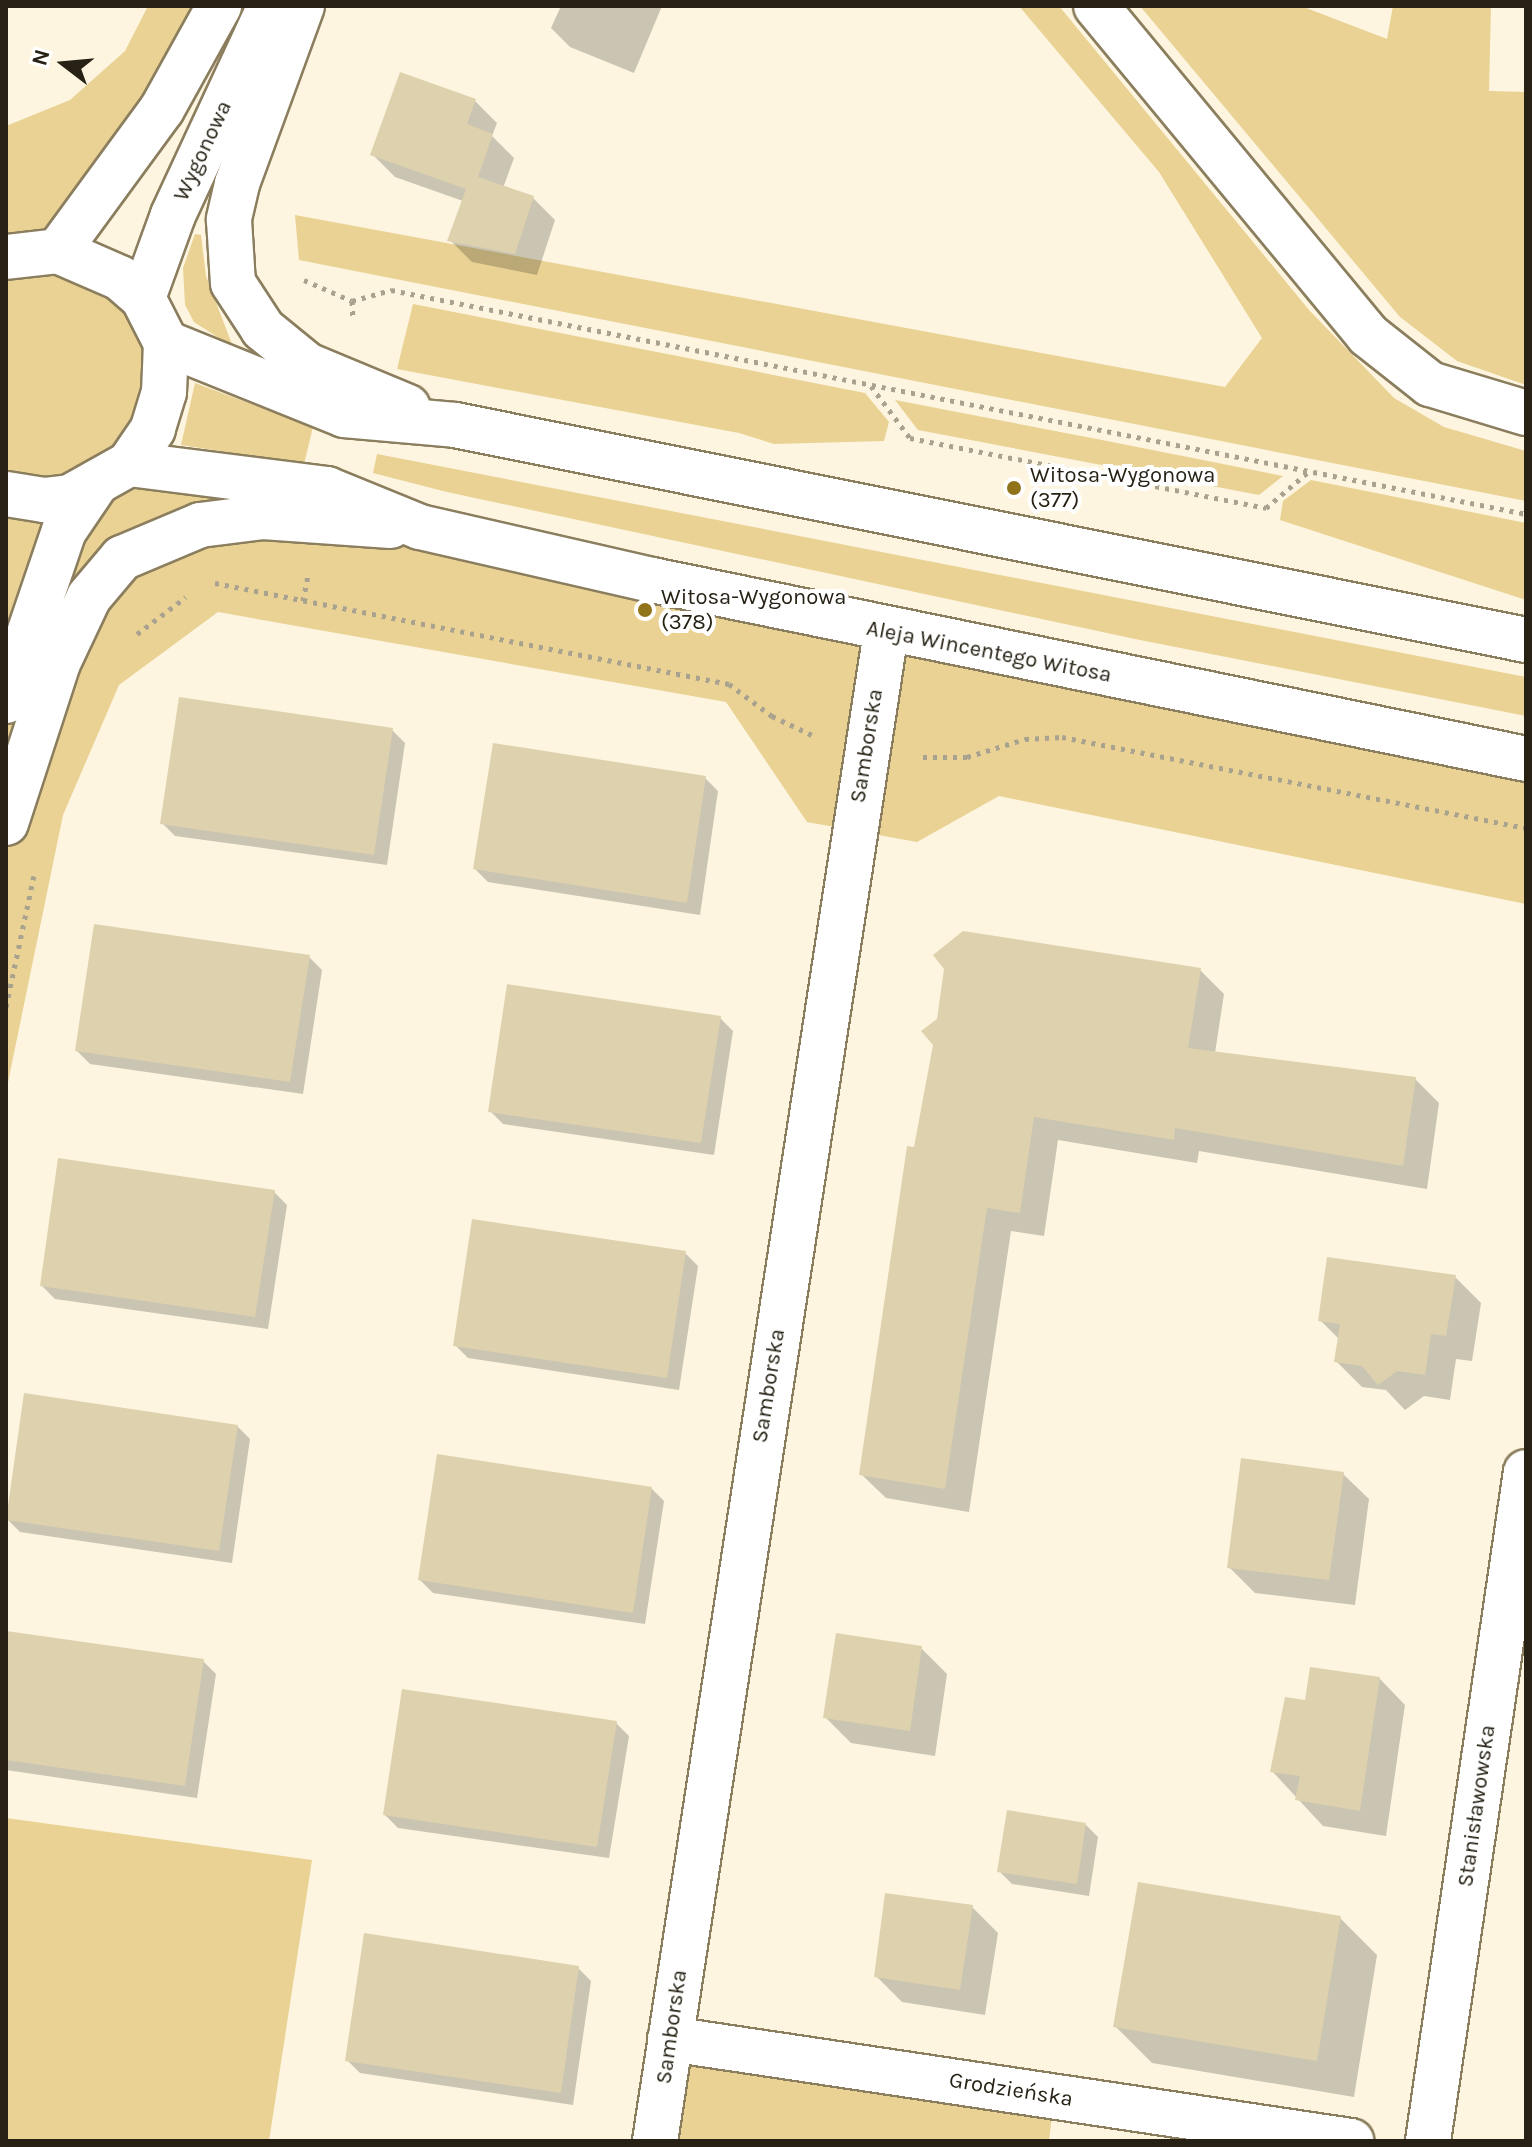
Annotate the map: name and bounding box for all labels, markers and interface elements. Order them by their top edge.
north arrow [24,24,104,104]
text: N [26,46,56,69]
street label: Wygonowa [168,97,238,205]
place label: Witosa-Wygonowa (377) [1030,462,1215,514]
marker: Witosa-Wygonowa (377) [1005,479,1023,497]
place label: Witosa-Wygonowa (378) [661,584,846,636]
marker: Witosa-Wygonowa (378) [636,601,654,619]
street label: Aleja Wincentego Witosa [864,615,1114,689]
street label: Samborska [845,687,889,805]
street label: Samborska [747,1327,791,1445]
street label: Stanisławowska [1453,1723,1501,1889]
street label: Samborska [651,1968,693,2086]
street label: Grodzieńska [947,2067,1075,2113]

